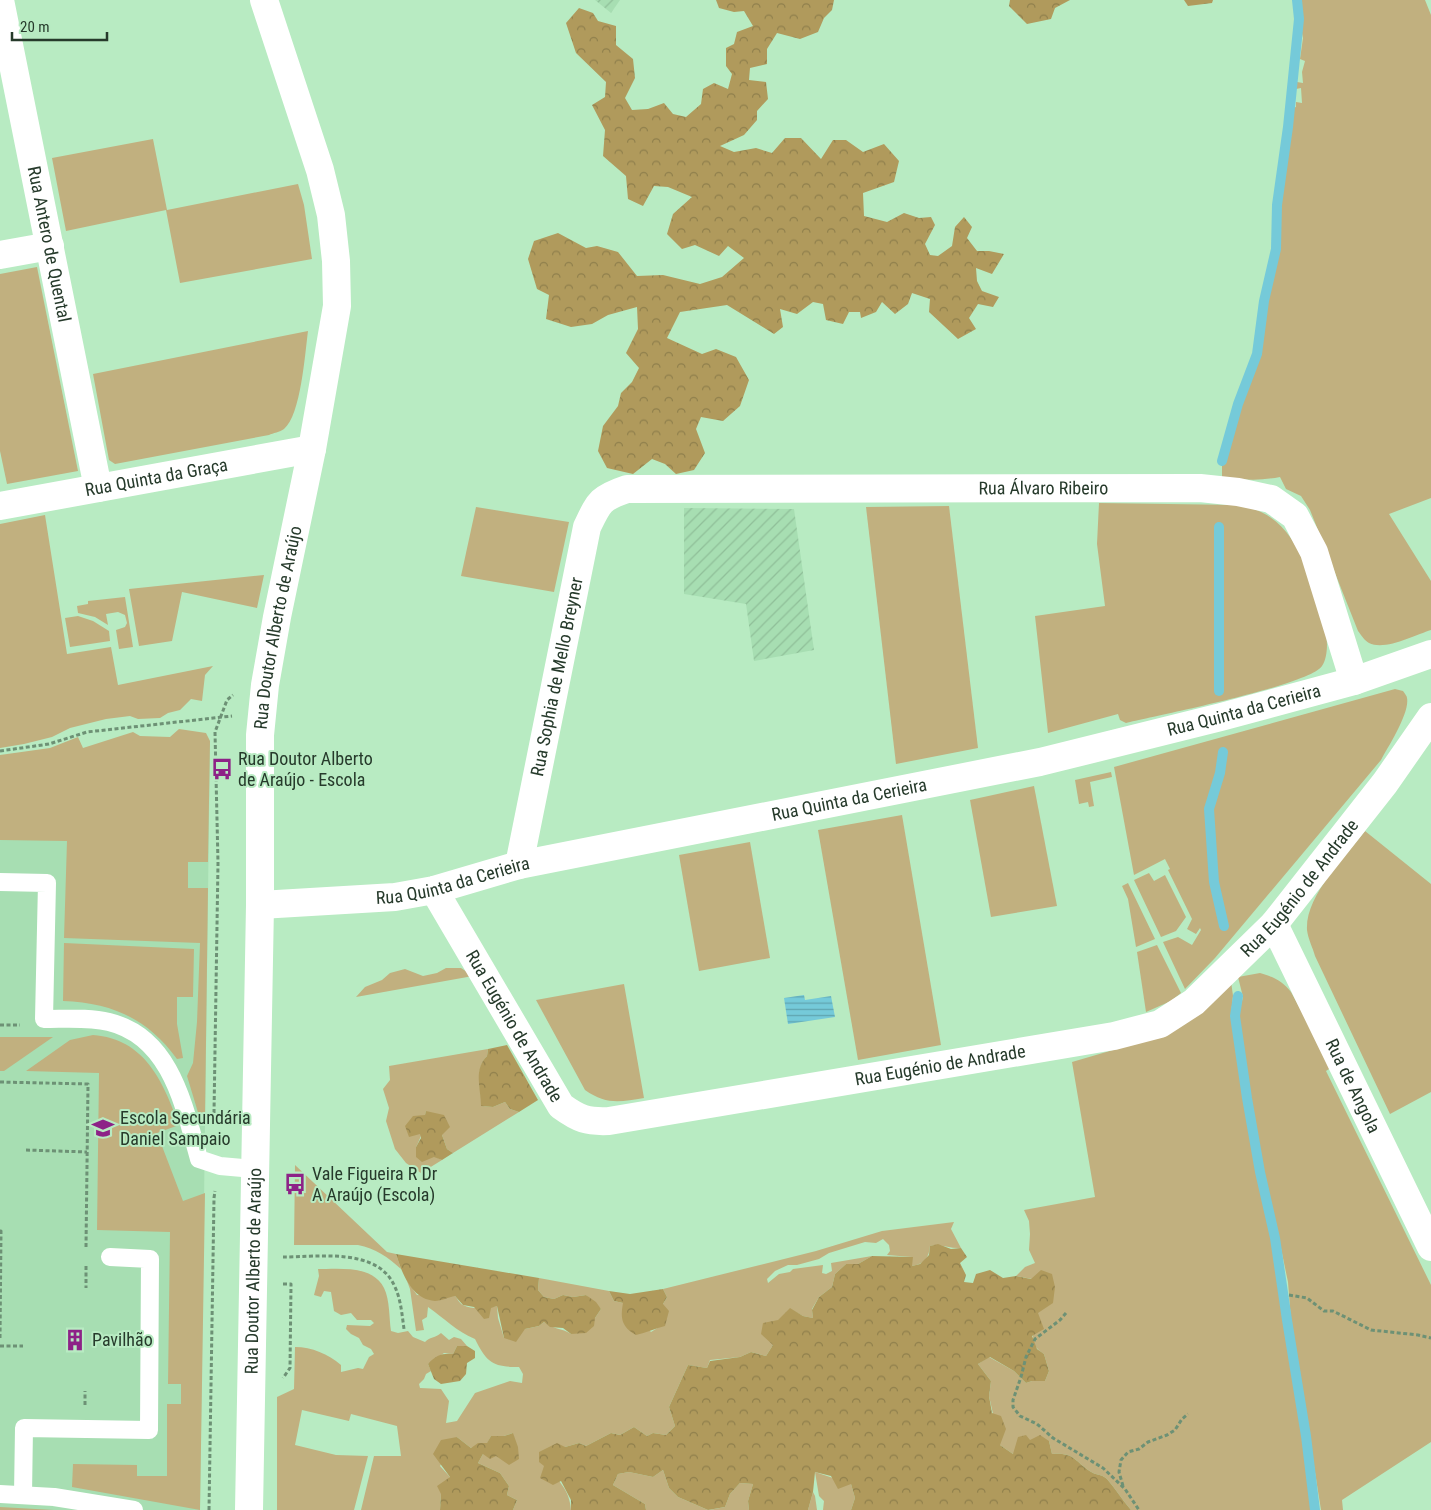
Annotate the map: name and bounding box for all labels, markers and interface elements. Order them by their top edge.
scale bar [12,10,108,42]
text: 20 m [20,18,50,36]
street label: Rua Antero de Quental [24,164,75,324]
street label: Rua Quinta da Graça [83,454,229,500]
street label: Rua Álvaro Ribeiro [978,477,1108,498]
street label: Rua Doutor Alberto de Araújo [250,524,306,730]
street label: Rua Sophia de Mello Breyner [526,575,587,778]
street label: Rua Quinta da Cerieira [1165,680,1323,740]
place label: Rua Doutor Alberto de Araújo - Escola [238,748,373,790]
bus stop icon: Rua Doutor Alberto de Araújo - Escola [209,756,235,782]
street label: Rua Quinta da Cerieira [770,774,929,825]
street label: Rua Eugénio de Andrade [1236,815,1362,961]
street label: Rua Quinta da Cerieira [375,852,531,908]
street label: Rua Eugénio de Andrade [462,946,567,1106]
street label: Rua de Angola [1321,1035,1385,1136]
street label: Rua Eugénio de Andrade [853,1040,1027,1089]
place label: Escola Secundária Daniel Sampaio [120,1107,251,1149]
school or university icon: Escola Secundária Daniel Sampaio [90,1115,116,1141]
place label: Vale Figueira R Dr A Araújo (Escola) [312,1163,438,1206]
street label: Rua Doutor Alberto de Araújo [240,1168,265,1374]
bus stop icon: Vale Figueira R Dr A Araújo (Escola) [282,1171,308,1197]
building icon: Pavilhão [62,1327,88,1353]
place label: Pavilhão [92,1329,153,1350]

